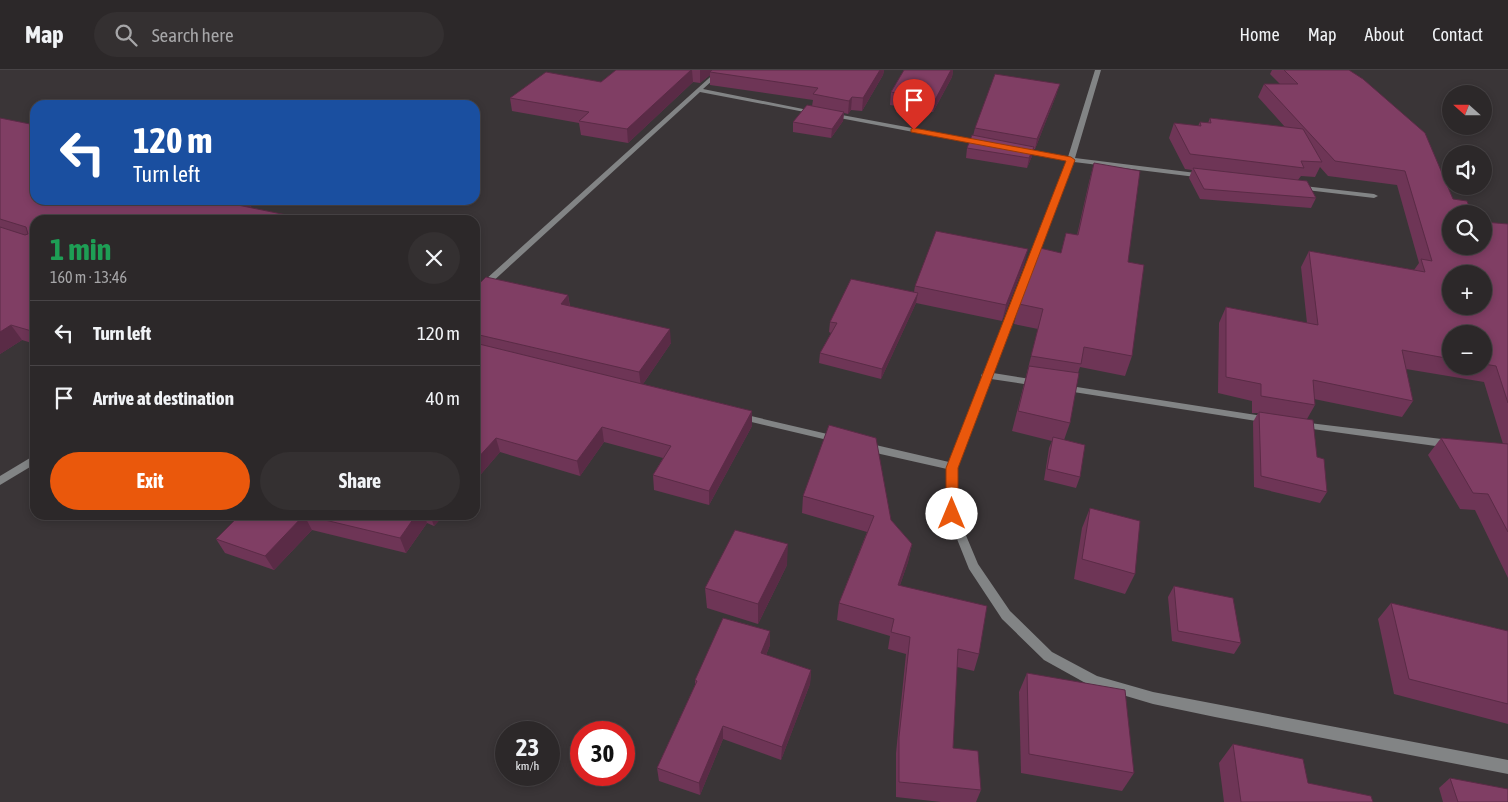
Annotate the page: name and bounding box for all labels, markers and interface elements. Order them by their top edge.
search box [94,12,444,57]
text: Map [25,21,64,48]
icon: search [112,21,140,49]
text: Search here [152,24,234,46]
text: Home [1240,24,1280,45]
text: Map [1308,24,1337,45]
text: About [1365,24,1404,45]
text: Contact [1432,24,1483,45]
pin [893,79,935,130]
north arrow [1442,85,1492,135]
map controls [1442,85,1492,375]
icon: arrive [900,86,928,114]
icon: left [50,120,115,185]
text: 120 m [133,120,212,160]
button: sound [1442,145,1492,195]
text: Turn left [133,161,200,187]
button: search [1442,205,1492,255]
text: 1 min [50,232,111,266]
button: close [408,232,460,284]
button: + [1442,265,1492,315]
text: 160 m · 13:46 [50,268,127,286]
icon: left [50,319,78,347]
text: Turn left [93,322,151,344]
text: 120 m [417,322,460,344]
button: − [1442,325,1492,375]
icon: arrive [50,384,78,412]
text: Arrive at destination [93,387,234,409]
text: 40 m [426,387,460,409]
button: Exit [50,452,250,510]
button: Share [260,452,460,510]
position arrow [925,487,977,539]
speed limit sign: 30 [570,721,635,786]
text: 23 [516,733,539,761]
text: km/h [516,759,539,773]

